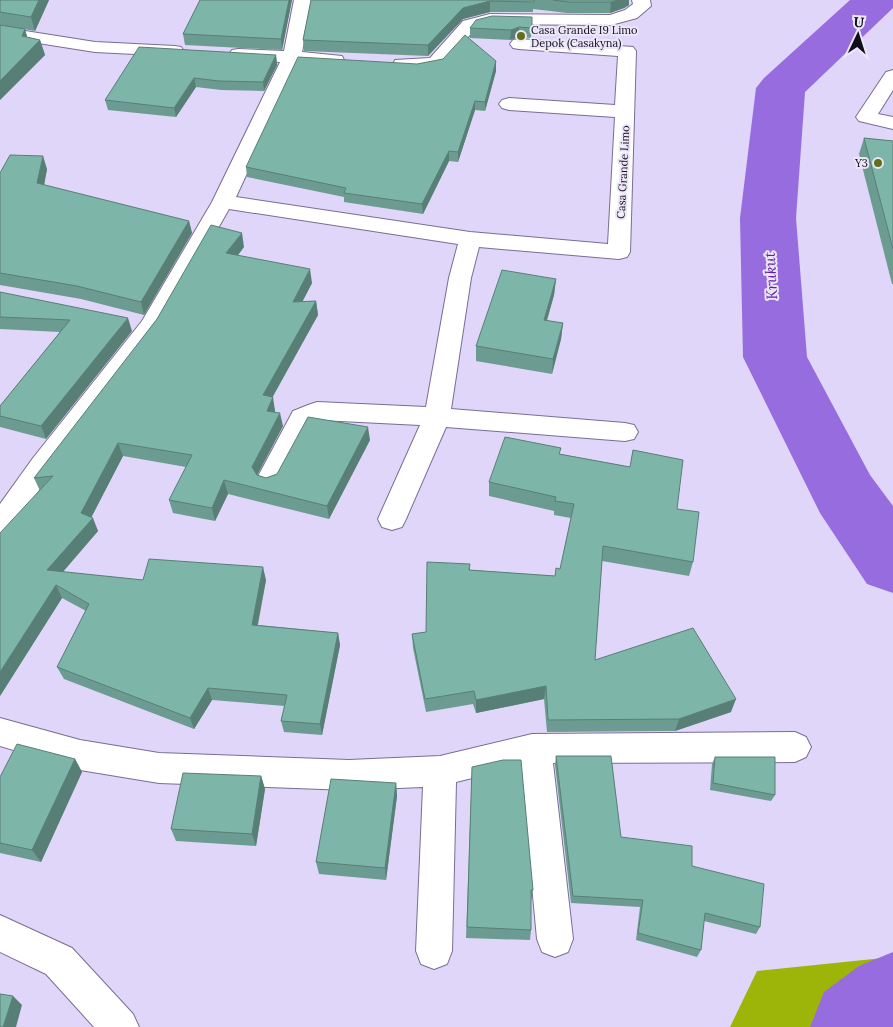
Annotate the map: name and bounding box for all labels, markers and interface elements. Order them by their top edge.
north arrow [833,10,883,60]
text: U [853,13,865,31]
place label: Casa Grande I9 Limo Depok (Casakyna) [531,23,638,51]
marker: Casa Grande I9 Limo Depok (Casakyna) [515,30,527,42]
street label: Casa Grande Limo [614,125,632,219]
place label: Y3 [854,156,868,170]
marker: Y3 [872,157,884,169]
water label: Krukut [760,251,781,300]

